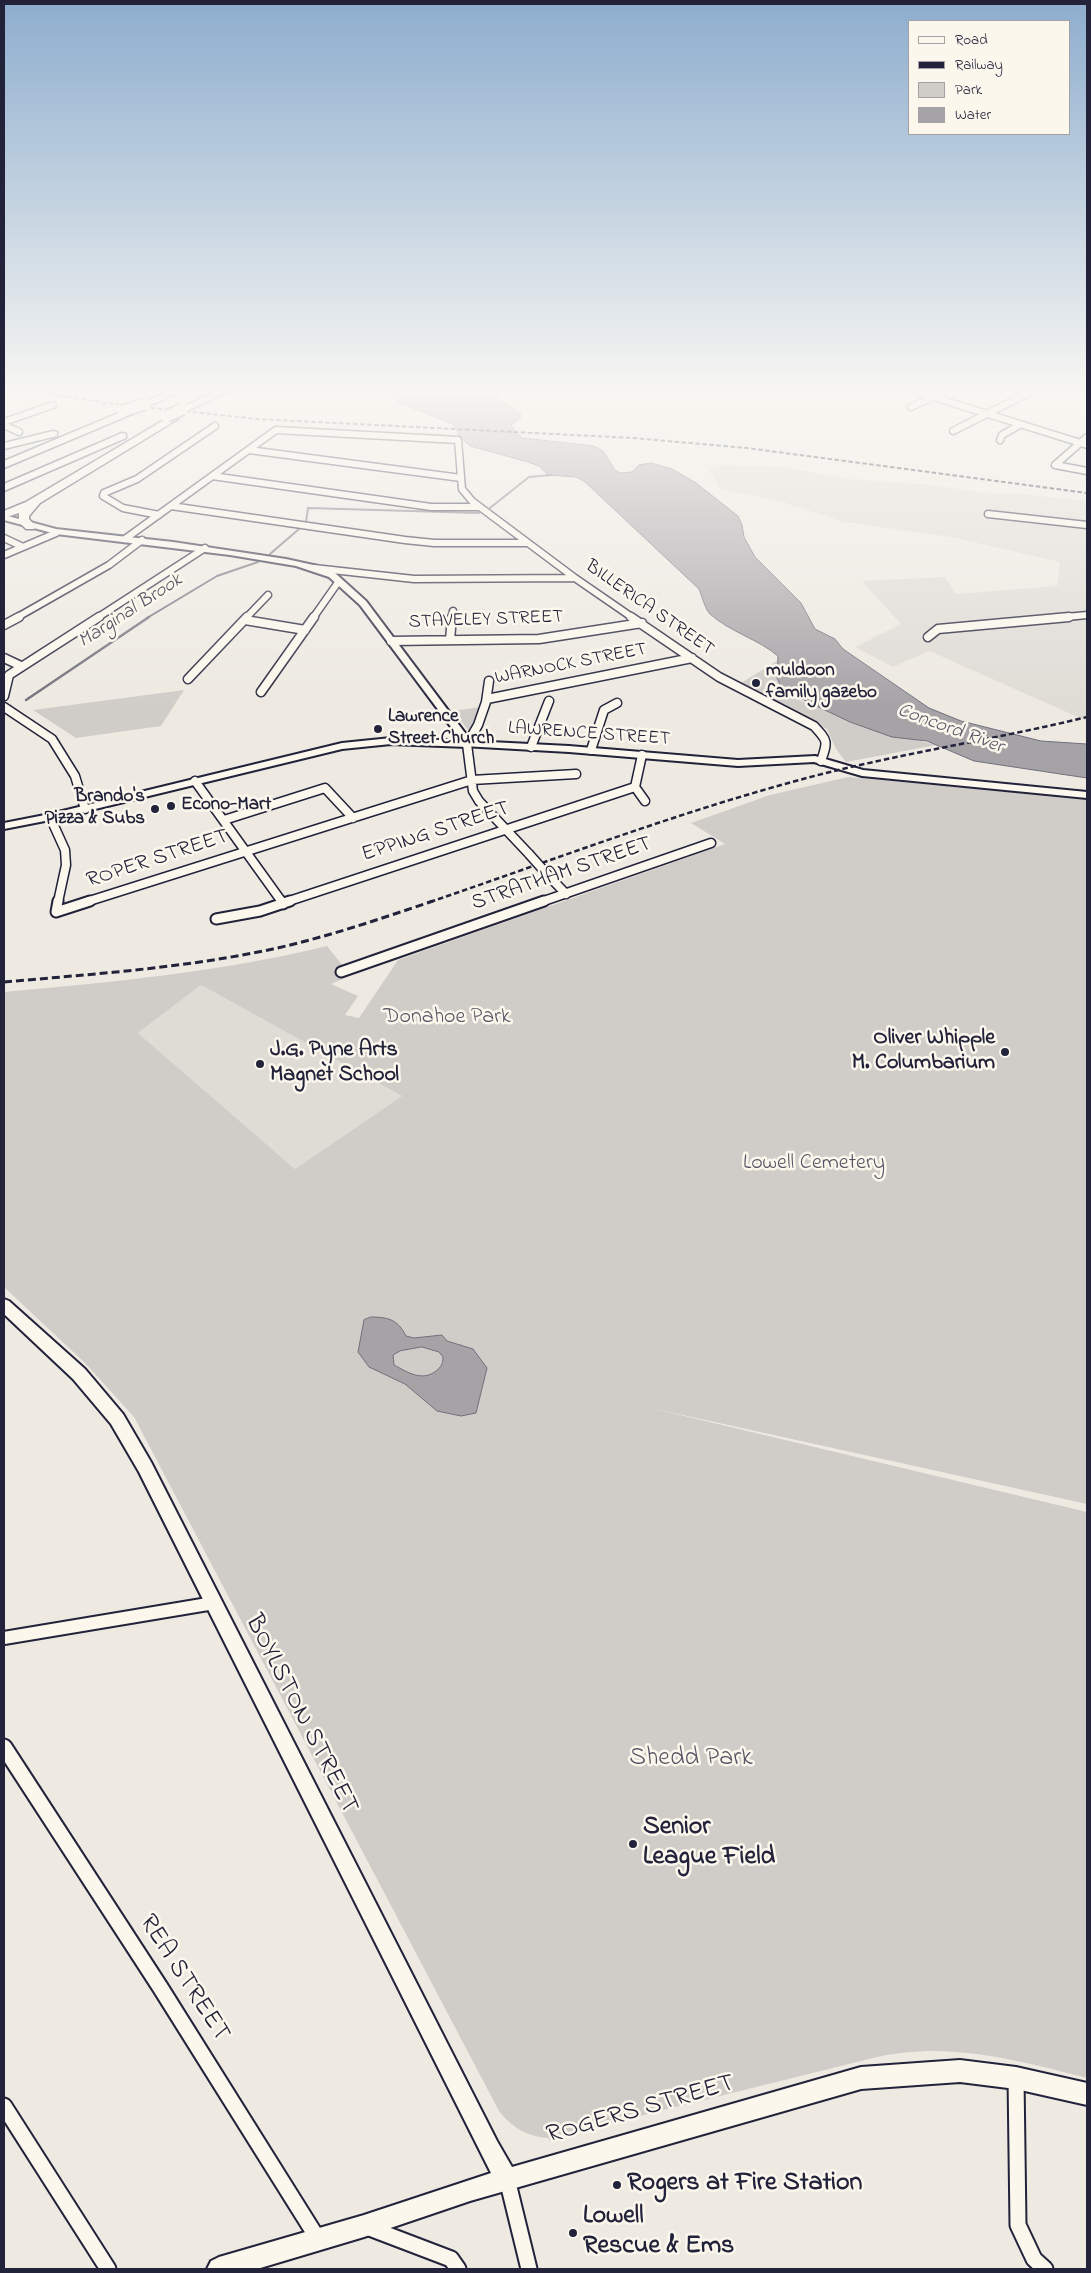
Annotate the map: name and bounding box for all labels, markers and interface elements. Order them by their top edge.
legend [908,20,1071,135]
text: Road [955,29,988,51]
text: Railway [955,54,1003,76]
text: Park [955,79,982,101]
text: Water [955,104,991,126]
street label: BILLERICA STREET [580,556,718,662]
water label: Marginal Brook [74,569,188,655]
street label: STAVELEY STREET [408,607,564,635]
street label: WARNOCK STREET [493,639,649,691]
place label: muldoon family gazebo [766,661,877,705]
marker: muldoon family gazebo [750,677,762,689]
water label: Concord River [894,700,1006,760]
place label: Lawrence Street Church [388,707,494,751]
street label: LAWRENCE STREET [507,718,671,752]
marker: Lawrence Street Church [372,723,384,735]
place label: Brando's Pizza & Subs [45,787,145,831]
place label: Econo-Mart [181,795,271,817]
street label: EPPING STREET [359,797,513,869]
marker: Econo-Mart [165,800,177,812]
marker: Brando's Pizza & Subs [149,803,161,815]
street label: ROPER STREET [84,825,232,895]
street label: STRATHAM STREET [469,832,655,918]
park label: Donahoe Park [383,1005,511,1031]
place label: Oliver Whipple M. Columbarium [852,1026,995,1078]
place label: J.G. Pyne Arts Magnet School [270,1038,399,1090]
marker: Oliver Whipple M. Columbarium [999,1046,1011,1058]
marker: J.G. Pyne Arts Magnet School [254,1058,266,1070]
park label: Lowell Cemetery [743,1151,885,1177]
street label: BOYLSTON STREET [236,1610,364,1820]
park label: Shedd Park [629,1744,753,1776]
place label: Senior League Field [643,1813,775,1875]
marker: Senior League Field [627,1838,639,1850]
street label: REA STREET [130,1910,236,2048]
street label: ROGERS STREET [544,2069,738,2153]
place label: Rogers at Fire Station [627,2169,862,2201]
marker: Rogers at Fire Station [611,2179,623,2191]
place label: Lowell Rescue & Ems [583,2202,734,2264]
marker: Lowell Rescue & Ems [567,2227,579,2239]

